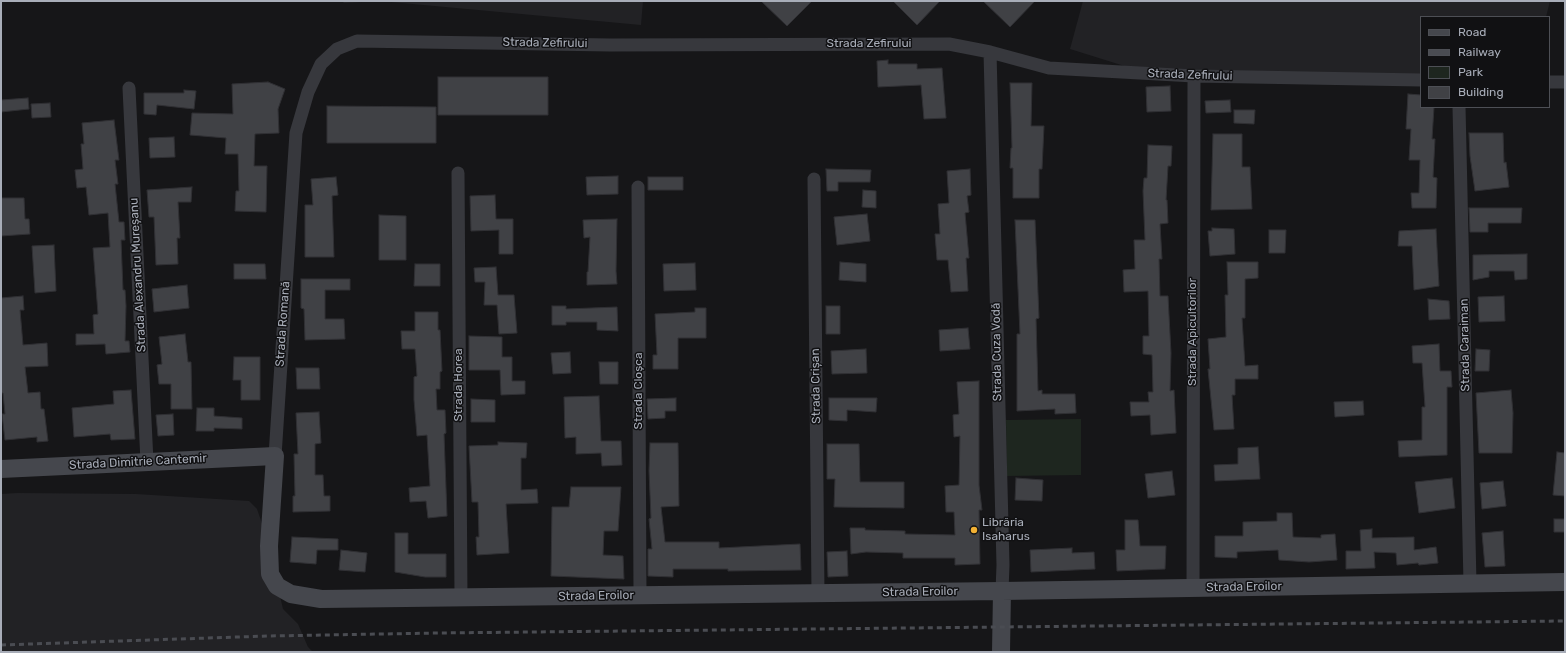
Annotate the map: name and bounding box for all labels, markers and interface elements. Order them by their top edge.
legend [1420,16,1550,108]
text: Road [1458,25,1486,39]
street label: Strada Zefirului [502,35,588,51]
street label: Strada Zefirului [826,37,912,51]
text: Railway [1458,45,1501,59]
text: Park [1458,65,1483,79]
street label: Strada Zefirului [1147,66,1233,84]
text: Building [1458,85,1504,99]
street label: Strada Alexandru Mureșanu [127,197,149,353]
street label: Strada Apicultorilor [1186,278,1200,386]
street label: Strada Romană [273,281,293,367]
street label: Strada Caraiman [1457,298,1473,392]
street label: Strada Cuza Vodă [989,303,1005,401]
street label: Strada Horea [452,348,466,422]
street label: Strada Crișan [808,348,824,424]
street label: Strada Cloșca [632,352,646,430]
street label: Strada Dimitrie Cantemir [69,451,207,473]
place label: Librăria Isaharus [982,516,1030,544]
marker: Librăria Isaharus [969,525,979,535]
street label: Strada Eroilor [1206,579,1282,595]
street label: Strada Eroilor [882,584,958,600]
street label: Strada Eroilor [558,588,634,604]

